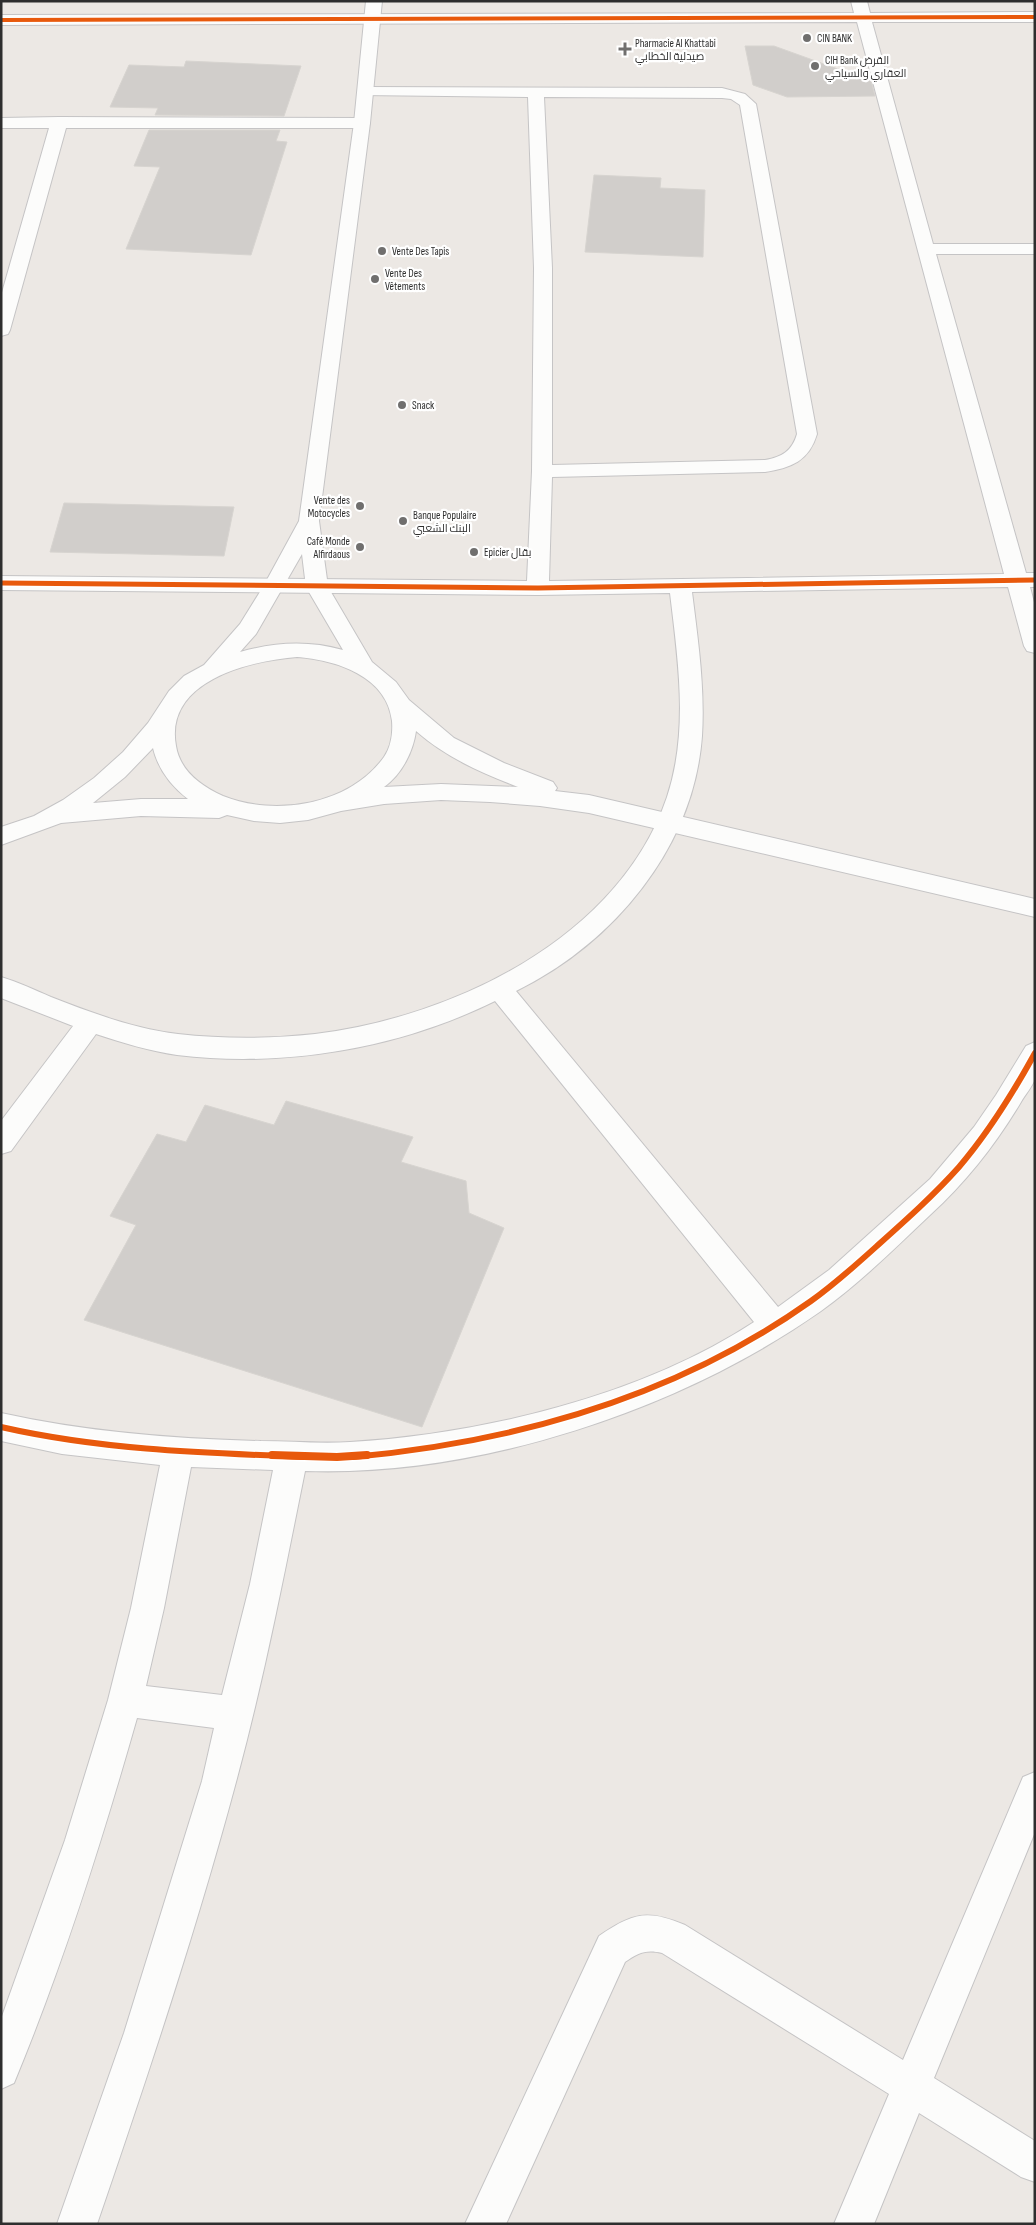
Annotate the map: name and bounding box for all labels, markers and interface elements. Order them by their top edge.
marker: CIN BANK [801,32,813,44]
place label: CIN BANK [817,32,852,45]
place label: Pharmacie Al Khattabi صيدلية الخطابي [635,37,716,65]
marker: Pharmacie Al Khattabi صيدلية الخطابي [619,43,631,55]
place label: CIH Bank القرض العقاري والسياحي [825,54,907,82]
marker: CIH Bank القرض العقاري والسياحي [809,60,821,72]
marker: Vente Des Tapis [376,245,388,257]
place label: Vente Des Tapis [392,245,449,258]
place label: Vente Des Vêtements [385,267,425,293]
marker: Vente Des Vêtements [369,273,381,285]
marker: Snack [396,399,408,411]
place label: Snack [412,399,435,412]
place label: Vente des Motocycles [308,494,350,520]
marker: Vente des Motocycles [354,500,366,512]
place label: Banque Populaire البنك الشعبي [413,509,476,537]
marker: Banque Populaire البنك الشعبي [397,515,409,527]
place label: Café Monde Alfirdaous [307,535,350,561]
marker: Café Monde Alfirdaous [354,541,366,553]
marker: Epicier بقال [468,546,480,558]
place label: Epicier بقال [484,546,532,559]

